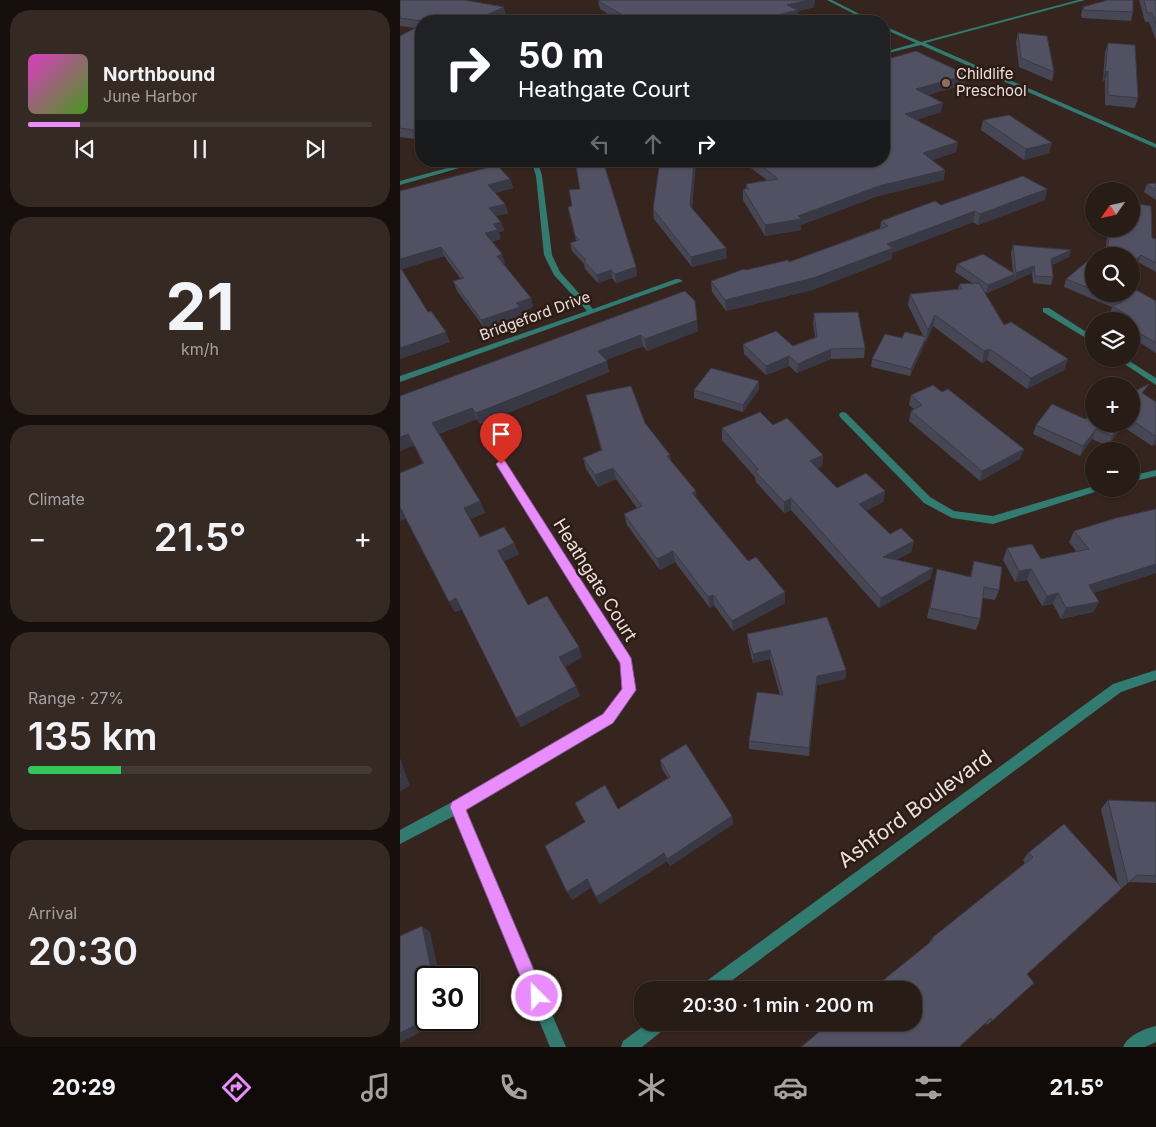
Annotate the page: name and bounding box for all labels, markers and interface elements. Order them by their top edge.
text: 50 m [518,34,604,76]
icon: right [435,35,500,100]
text: Northbound [103,63,215,86]
place label: Childlife Preschool [956,64,1027,100]
text: Heathgate Court [518,76,690,102]
marker: Childlife Preschool [940,77,952,89]
text: June Harbor [103,86,197,106]
icon: left [586,130,614,158]
icon: ahead [639,130,667,158]
icon: right [692,130,720,158]
icon: previous [71,135,99,163]
icon: pause [186,135,214,163]
icon: next [301,135,329,163]
north arrow [1085,182,1140,238]
map controls [1085,182,1140,497]
button: search [1085,247,1140,302]
text: 21 [166,267,234,346]
street label: Bridgeford Drive [477,287,593,344]
button: layers [1085,312,1140,367]
text: km/h [181,339,219,359]
button: + [1085,377,1140,432]
pin [480,413,522,464]
icon: arrive [487,420,515,448]
button: − [1085,442,1140,497]
text: Climate [28,489,85,509]
text: 21.5° [154,514,246,560]
street label: Heathgate Court [549,515,642,645]
text: − [28,521,47,555]
text: + [353,521,372,555]
text: Range · 27% [28,688,124,708]
text: 135 km [28,713,158,759]
street label: Ashford Boulevard [833,745,996,873]
text: Arrival [28,903,77,923]
text: 20:30 [28,928,138,974]
speed limit sign: 30 [415,966,480,1031]
position arrow [510,969,562,1021]
text: 20:30 · 1 min · 200 m [682,994,874,1017]
icon: directions [219,1070,254,1105]
icon: music [358,1070,393,1105]
icon: phone [496,1070,531,1105]
icon: climate [634,1070,669,1105]
icon: car [773,1070,808,1105]
icon: filters [911,1070,946,1105]
text: 20:29 [52,1074,116,1100]
text: 21.5° [1050,1074,1104,1100]

